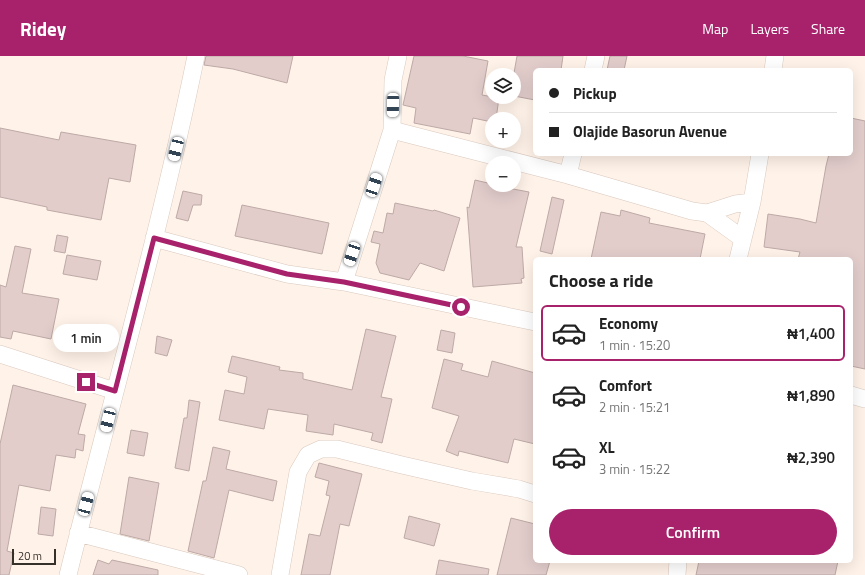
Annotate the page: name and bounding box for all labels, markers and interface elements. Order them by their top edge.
text: Ridey [20,14,66,43]
text: Map [702,18,728,39]
text: Layers [750,18,789,39]
text: Share [811,18,845,39]
map controls [485,68,521,192]
button: layers [485,68,521,104]
text: Pickup [573,82,617,105]
car [387,93,399,117]
button: + [485,112,521,148]
text: Olajide Basorun Avenue [573,120,727,143]
car [167,136,185,162]
button: − [485,156,521,192]
car [365,172,383,198]
car [343,241,361,267]
text: Choose a ride [549,267,653,294]
route start [452,298,470,316]
text: Economy [599,312,658,335]
icon: car [551,315,587,351]
text: ₦1,400 [787,322,835,345]
callout: 1 min [53,324,119,352]
text: 1 min [70,328,102,348]
text: 1 min · 15:20 [599,335,670,355]
route end [77,373,95,391]
text: Comfort [599,374,652,397]
icon: car [551,377,587,413]
text: ₦1,890 [787,384,835,407]
text: 2 min · 15:21 [599,397,670,417]
car [99,407,117,433]
text: XL [599,436,615,459]
icon: car [551,439,587,475]
text: ₦2,390 [787,446,835,469]
text: 3 min · 15:22 [599,459,670,479]
car [77,491,95,517]
button: Confirm [549,509,837,555]
scale bar [12,547,56,566]
text: 20 m [18,548,42,564]

